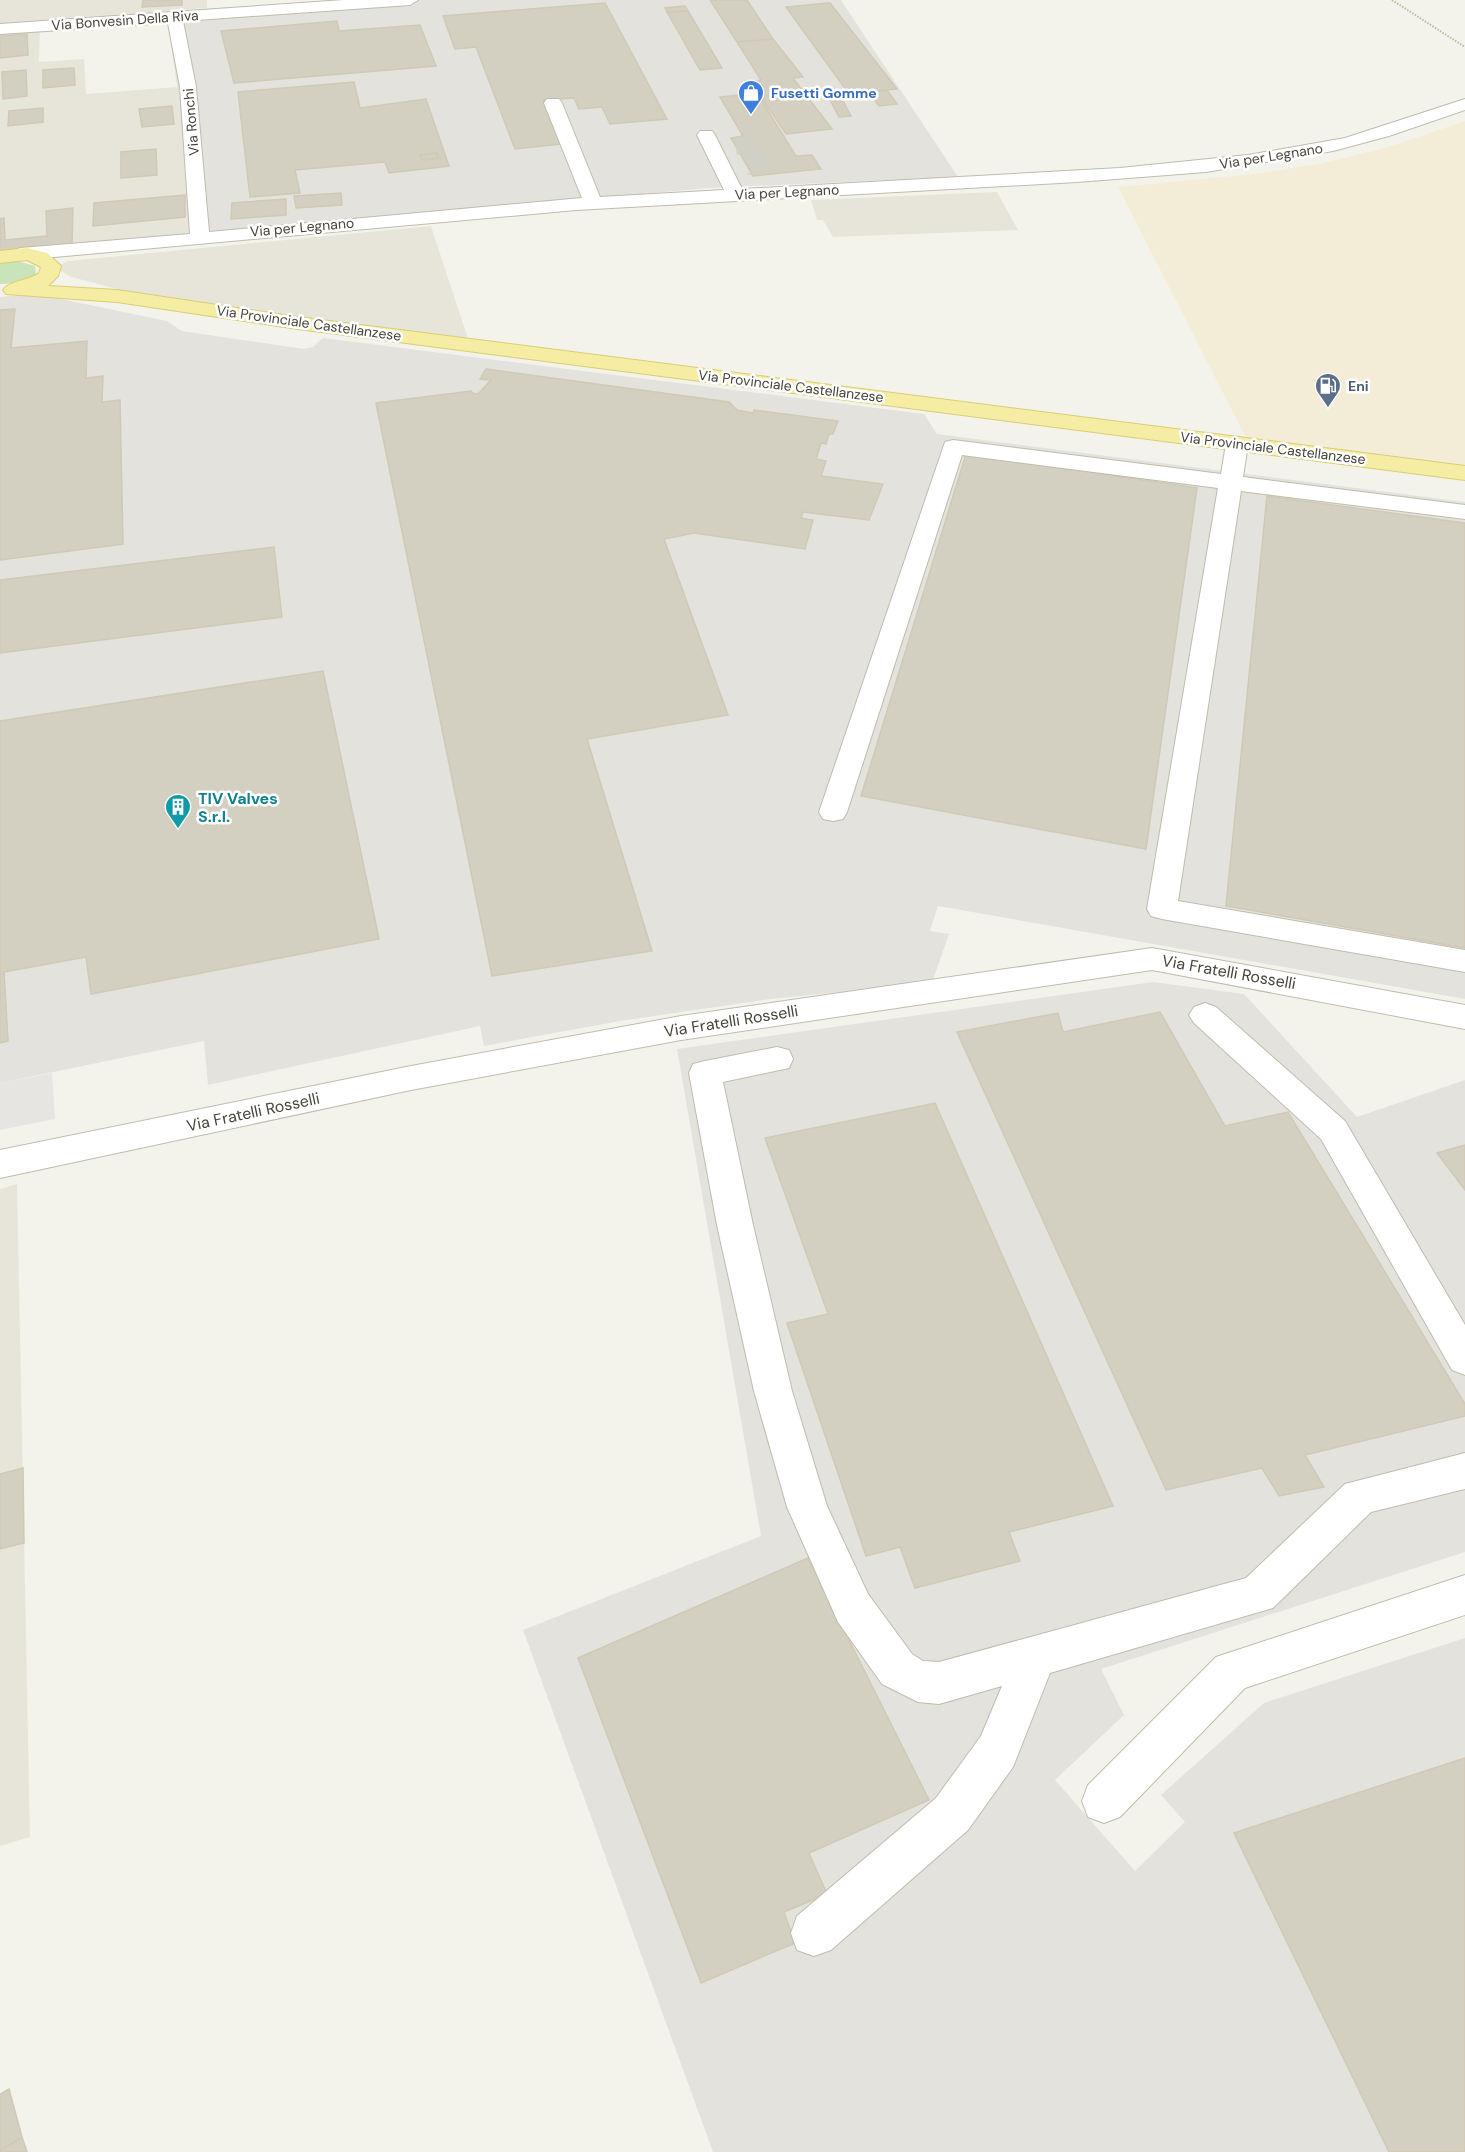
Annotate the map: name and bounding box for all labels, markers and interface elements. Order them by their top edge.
street label: Via Bonvesin Della Riva [51,6,199,34]
shop icon: Fusetti Gomme [736,78,766,116]
place label: Fusetti Gomme [771,84,877,102]
street label: Via Ronchi [179,87,203,157]
street label: Via per Legnano [1218,139,1324,173]
street label: Via per Legnano [734,180,840,204]
street label: Via per Legnano [249,213,355,241]
street label: Via Provinciale Castellanzese [215,301,403,345]
street label: Via Provinciale Castellanzese [697,366,885,406]
fuel station icon: Eni [1313,371,1343,409]
place label: Eni [1348,377,1369,395]
street label: Via Provinciale Castellanzese [1179,428,1367,468]
place label: TIV Valves S.r.l. [198,788,278,827]
building icon: TIV Valves S.r.l. [163,792,193,830]
street label: Via Fratelli Rosselli [1160,950,1298,994]
street label: Via Fratelli Rosselli [662,1000,800,1042]
street label: Via Fratelli Rosselli [185,1088,321,1136]

